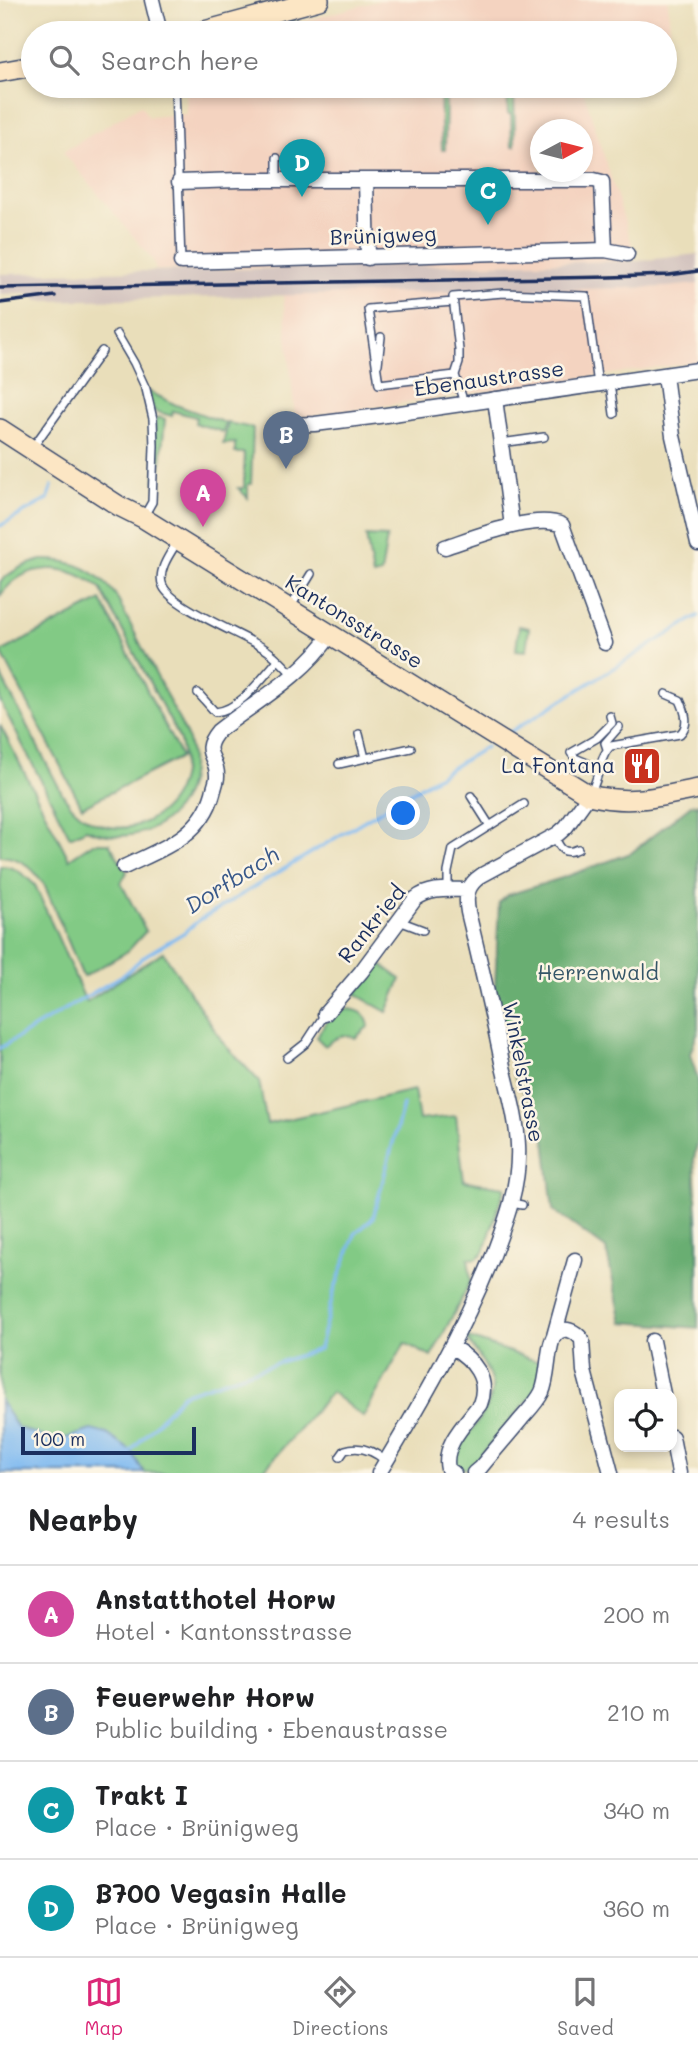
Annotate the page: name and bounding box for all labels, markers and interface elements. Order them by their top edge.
search box [21,21,677,98]
icon: search [45,41,83,79]
text: Search here [101,43,259,77]
north arrow [530,119,593,182]
pin: D [279,139,325,197]
pin: C [465,167,511,225]
street label: Brünigweg [329,219,437,250]
street label: Ebenaustrasse [412,354,565,401]
pin: B [263,411,309,469]
pin: A [180,469,226,527]
street label: Kantonsstrasse [281,568,429,674]
restaurant icon: La Fontana [621,745,663,787]
place label: La Fontana [501,751,615,778]
your location [386,796,420,830]
water label: Dorfbach [179,838,284,920]
street label: Rankried [331,879,410,968]
park label: Herrenwald [537,958,659,985]
street label: Winkelstrasse [498,999,551,1144]
map controls [614,1389,677,1452]
button: locate [614,1389,677,1452]
scale bar [21,1424,196,1456]
text: 100 m [32,1426,85,1451]
text: Nearby [28,1499,138,1539]
text: 4 results [573,1504,670,1534]
text: Anstatthotel Horw [95,1582,336,1616]
text: A [43,1599,59,1629]
text: 200 m [603,1599,670,1629]
text: Hotel · Kantonsstrasse [95,1616,352,1646]
text: Feuerwehr Horw [95,1680,315,1714]
text: B [43,1697,59,1727]
text: 210 m [607,1697,670,1727]
text: Public building · Ebenaustrasse [95,1714,448,1744]
text: Trakt I [95,1778,188,1812]
text: C [42,1795,60,1825]
text: 340 m [603,1795,670,1825]
text: Place · Brünigweg [95,1812,299,1842]
text: B700 Vegasin Halle [95,1876,347,1910]
text: D [43,1893,59,1923]
text: 360 m [603,1893,670,1923]
text: Place · Brünigweg [95,1910,299,1940]
tab: Map [84,1973,123,2040]
tab: Directions [292,1973,388,2040]
tab: Saved [557,1973,614,2040]

